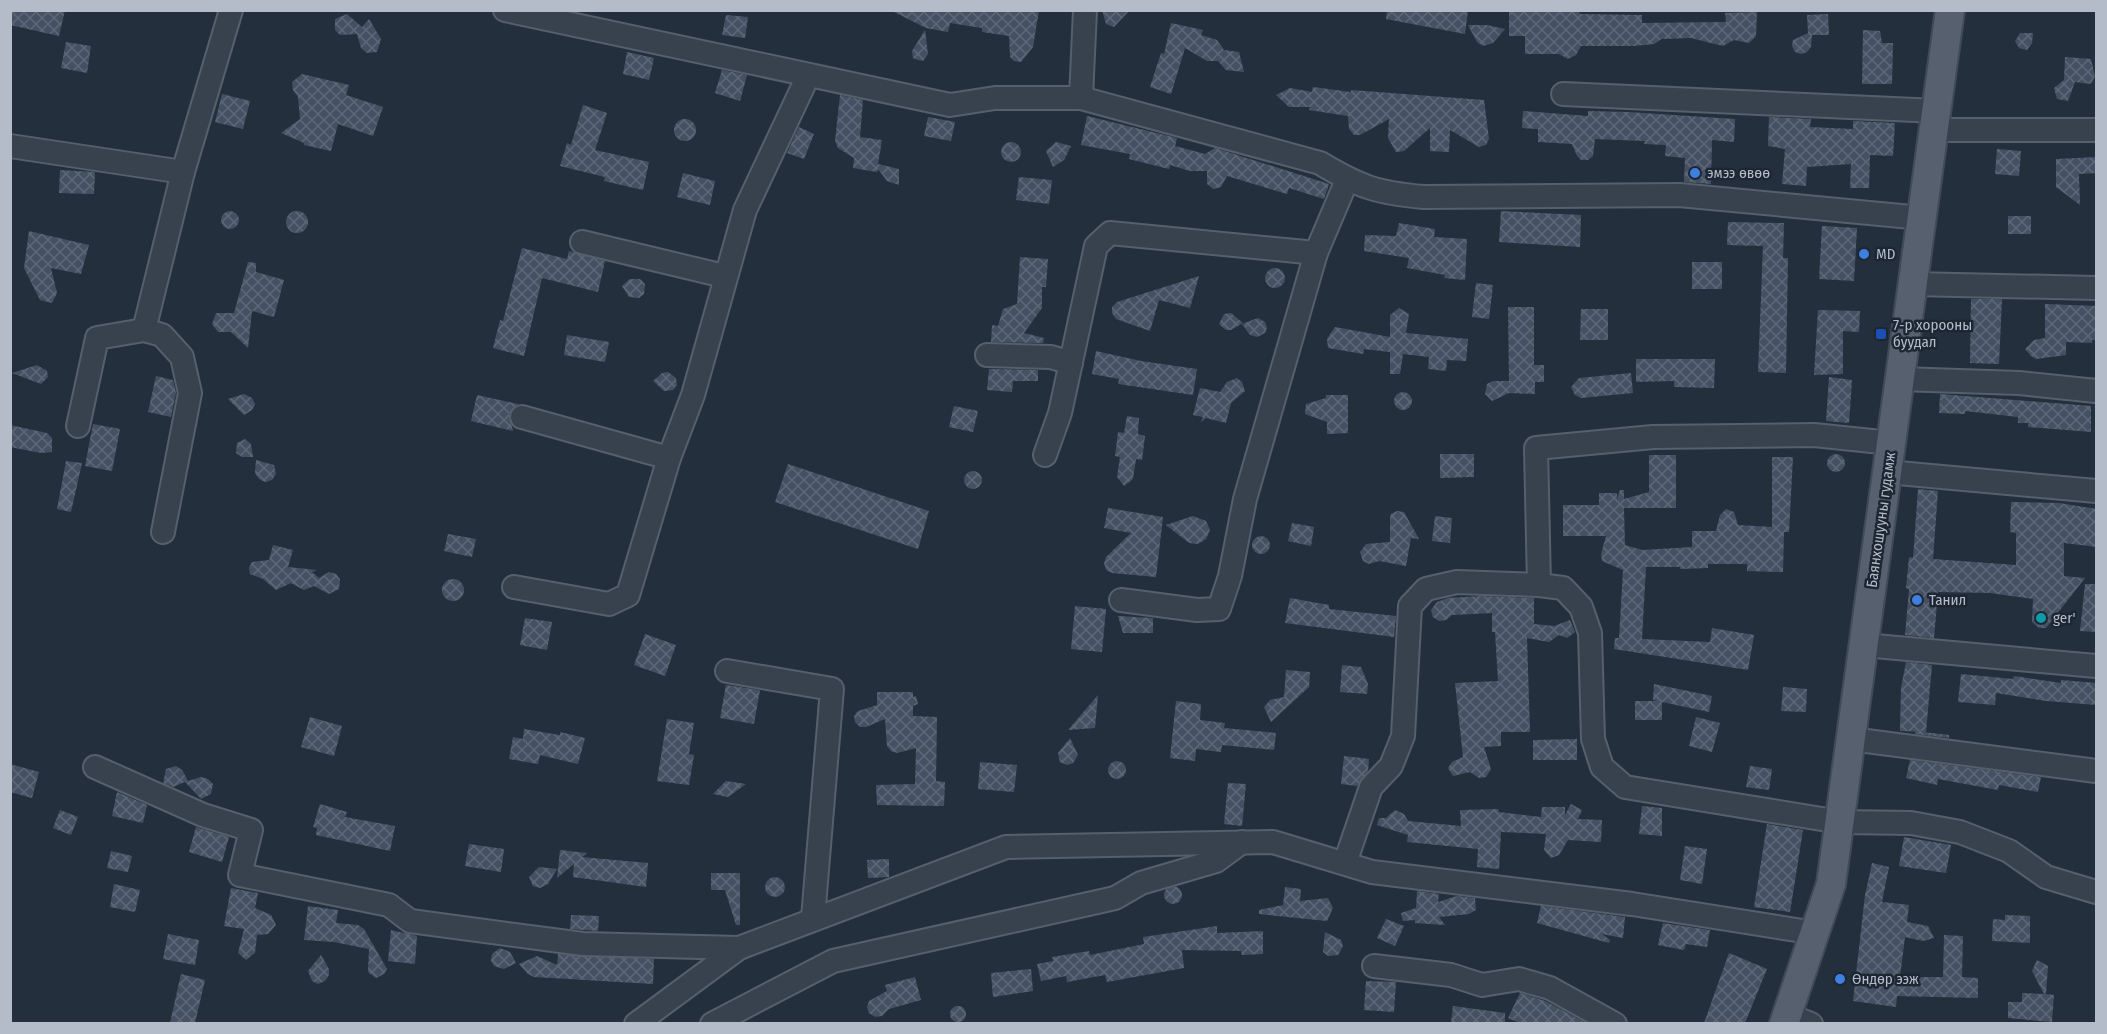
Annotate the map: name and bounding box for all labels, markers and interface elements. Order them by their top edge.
place label: эмээ өвөө [1707,164,1770,182]
marker: эмээ өвөө [1688,166,1702,180]
place label: MD [1876,245,1895,263]
marker: MD [1857,247,1871,261]
place label: 7-р хорооны буудал [1893,316,1972,351]
marker: 7-р хорооны буудал [1874,327,1888,341]
street label: Баянхошууны гудамж [1863,451,1899,589]
place label: Танил [1929,591,1966,609]
marker: Танил [1910,593,1924,607]
place label: ger' [2053,609,2076,627]
marker: ger' [2034,611,2048,625]
place label: Өндөр ээж [1852,970,1919,988]
marker: Өндөр ээж [1833,972,1847,986]

